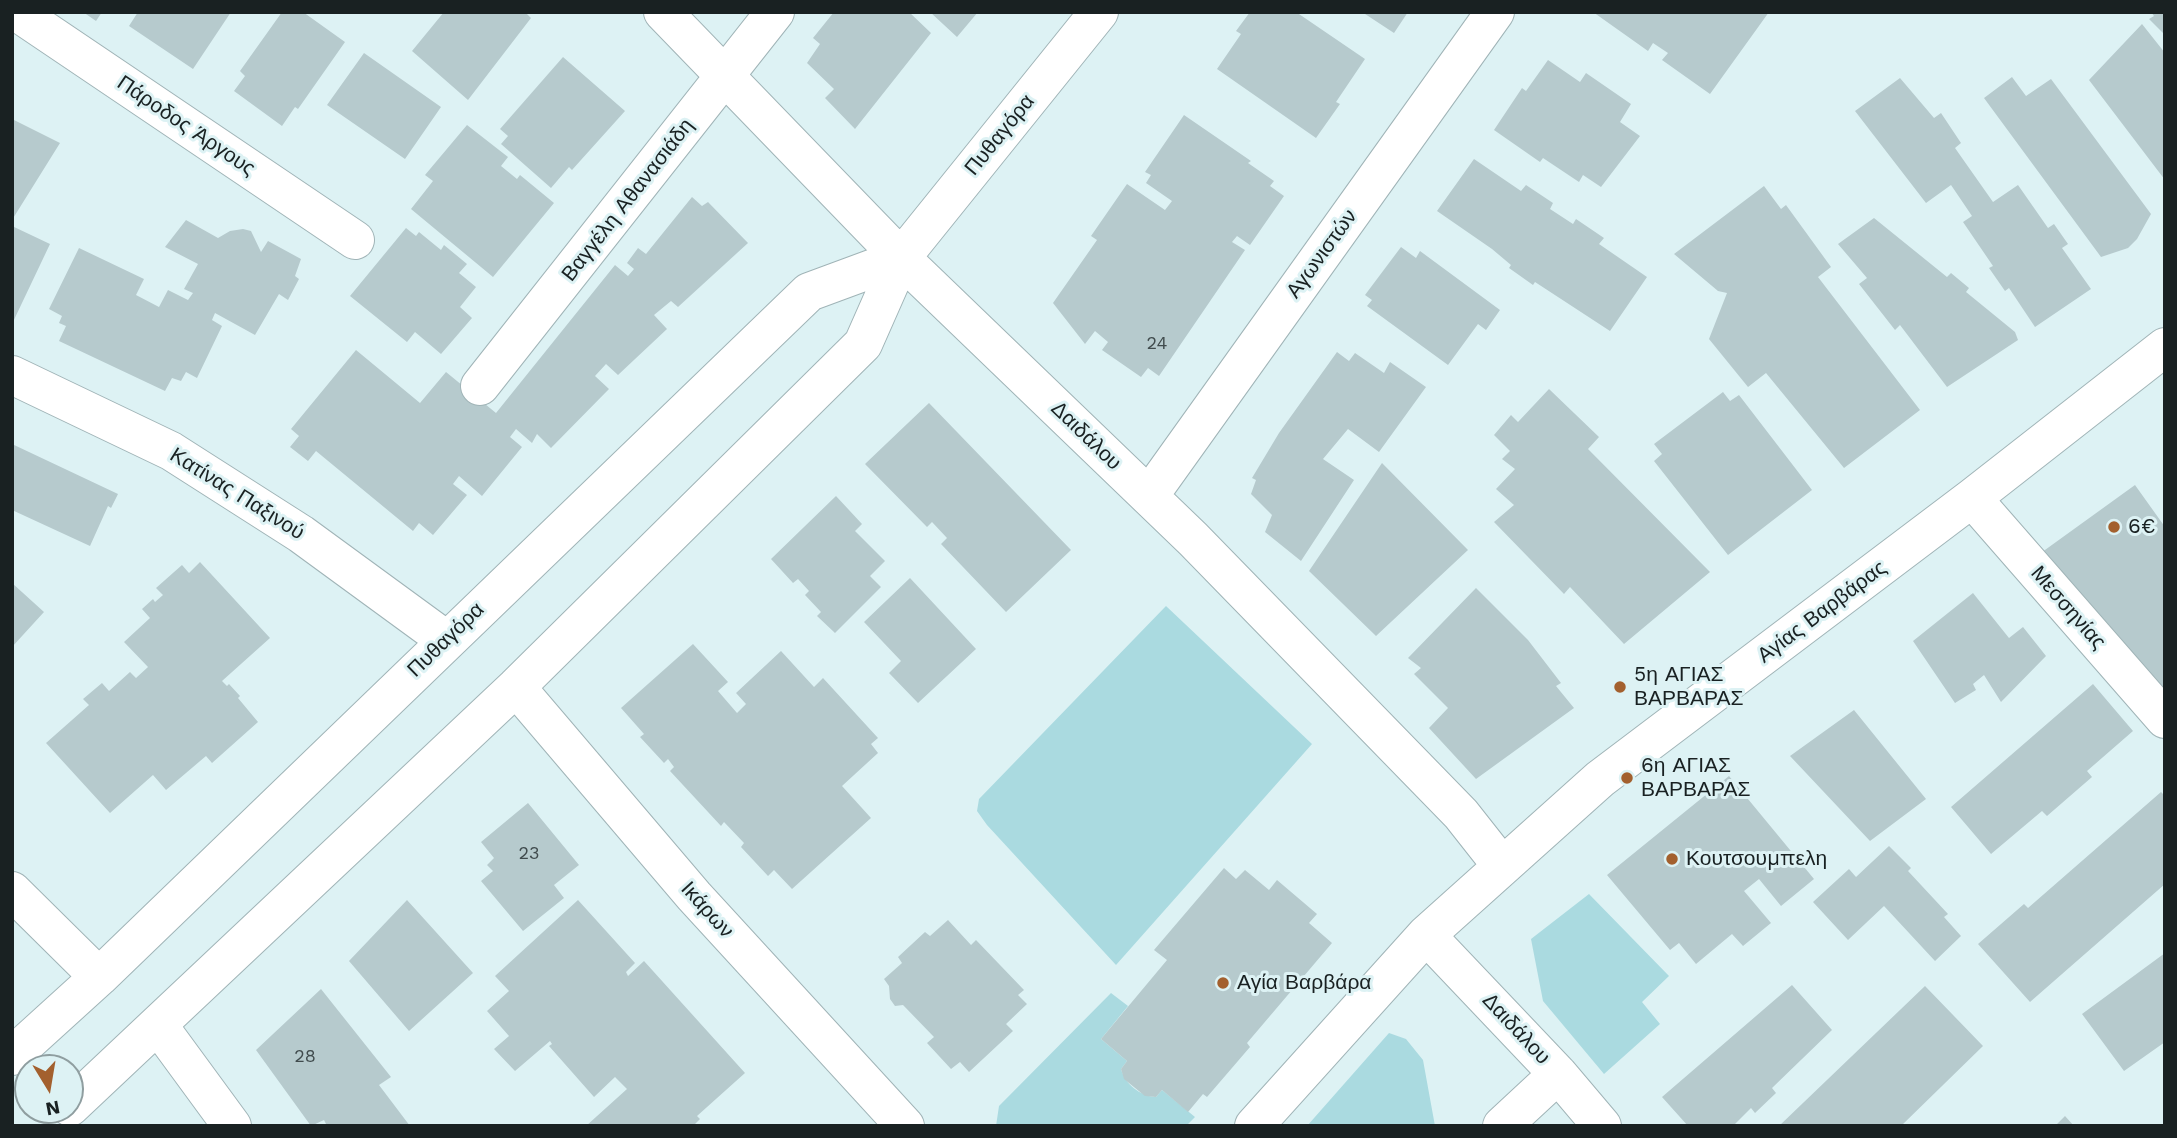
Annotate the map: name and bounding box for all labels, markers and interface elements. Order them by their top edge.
street label: Πάροδος Άργους [112,70,260,182]
street label: Πυθαγόρα [960,89,1040,181]
street label: Βαγγέλη Αθανασιάδη [557,114,699,286]
street label: Αγωνιστών [1281,205,1363,303]
house number: 24 [1147,333,1167,355]
street label: Δαιδάλου [1046,396,1126,476]
street label: Κατίνας Παξινού [165,443,309,545]
place label: 6€ [2128,514,2155,540]
marker: 6€ [2106,519,2122,535]
street label: Αγίας Βαρβάρας [1753,555,1891,669]
street label: Μεσσηνίας [2025,561,2111,655]
street label: Πυθαγόρα [402,597,490,683]
place label: 5η ΑΓΙΑΣ ΒΑΡΒΑΡΑΣ [1634,662,1743,712]
marker: 5η ΑΓΙΑΣ ΒΑΡΒΑΡΑΣ [1612,679,1628,695]
place label: 6η ΑΓΙΑΣ ΒΑΡΒΑΡΑΣ [1641,753,1750,803]
marker: 6η ΑΓΙΑΣ ΒΑΡΒΑΡΑΣ [1619,770,1635,786]
house number: 23 [519,843,539,865]
place label: Κουτσουμπελη [1686,846,1827,872]
marker: Κουτσουμπελη [1664,851,1680,867]
street label: Ικάρων [675,877,739,943]
place label: Αγία Βαρβάρα [1237,970,1371,996]
marker: Αγία Βαρβάρα [1215,975,1231,991]
street label: Δαιδάλου [1477,988,1555,1070]
house number: 28 [294,1046,316,1068]
north arrow [14,1054,84,1124]
text: N [44,1096,62,1121]

